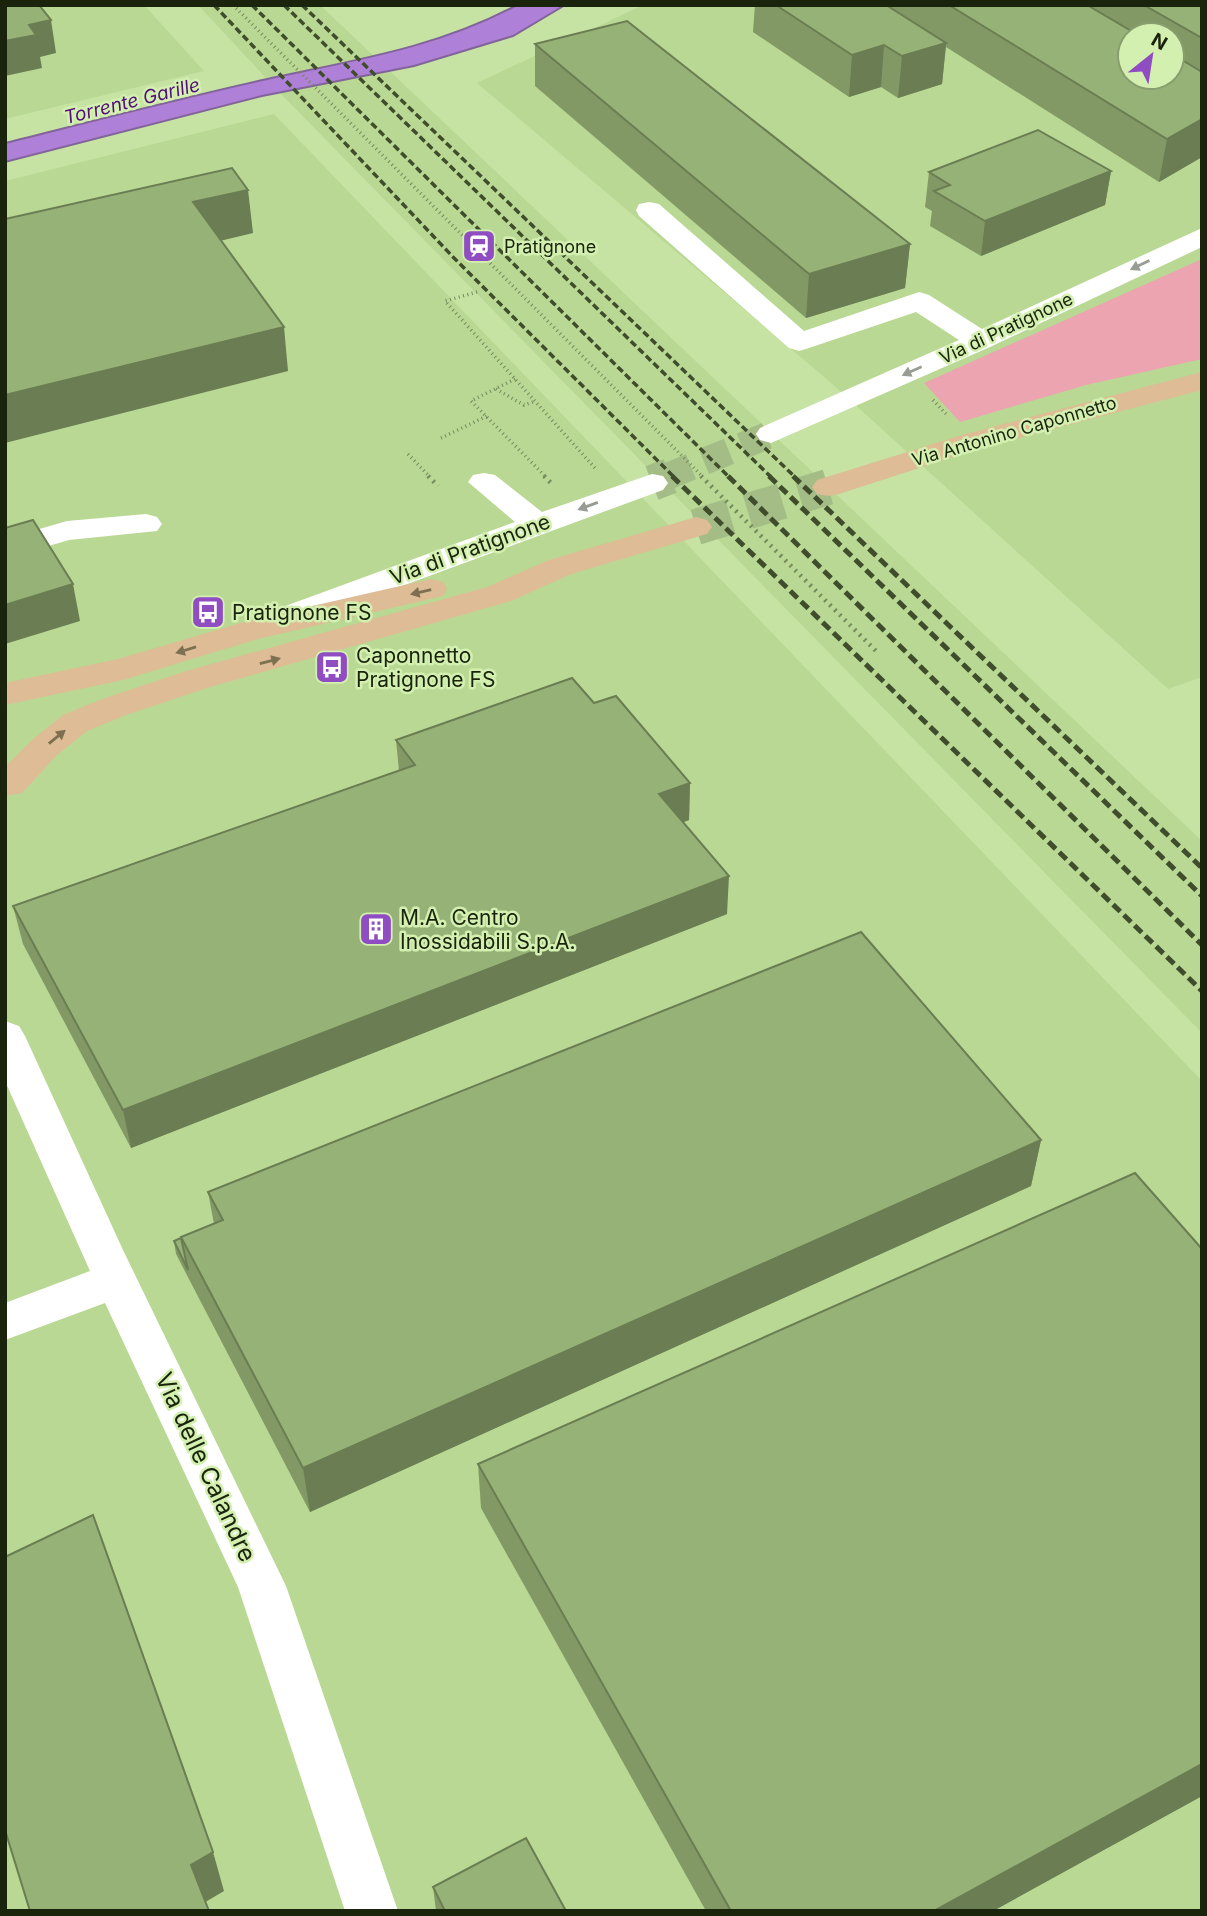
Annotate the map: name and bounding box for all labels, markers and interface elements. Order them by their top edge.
north arrow [1116,21,1186,91]
text: N [1147,28,1171,55]
water label: Torrente Garille [62,73,202,129]
station icon: Pratignone [460,227,498,265]
place label: Pratignone [504,236,596,257]
one-way arrow [1130,259,1150,270]
street label: Via di Pratignone [936,288,1076,368]
one-way arrow [902,365,922,377]
street label: Via Antonino Caponnetto [909,392,1119,470]
one-way arrow [577,501,598,512]
street label: Via di Pratignone [386,508,554,590]
one-way arrow [410,586,432,597]
bus stop icon: Pratignone FS [189,593,227,631]
place label: Pratignone FS [232,600,371,625]
place label: Caponnetto Pratignone FS [356,643,495,692]
one-way arrow [175,645,196,656]
bus stop icon: Caponnetto Pratignone FS [313,648,351,686]
one-way arrow [259,655,280,665]
one-way arrow [48,730,66,745]
place label: M.A. Centro Inossidabili S.p.A. [400,905,576,954]
building icon: M.A. Centro Inossidabili S.p.A. [357,910,395,948]
street label: Via delle Calandre [149,1368,263,1566]

